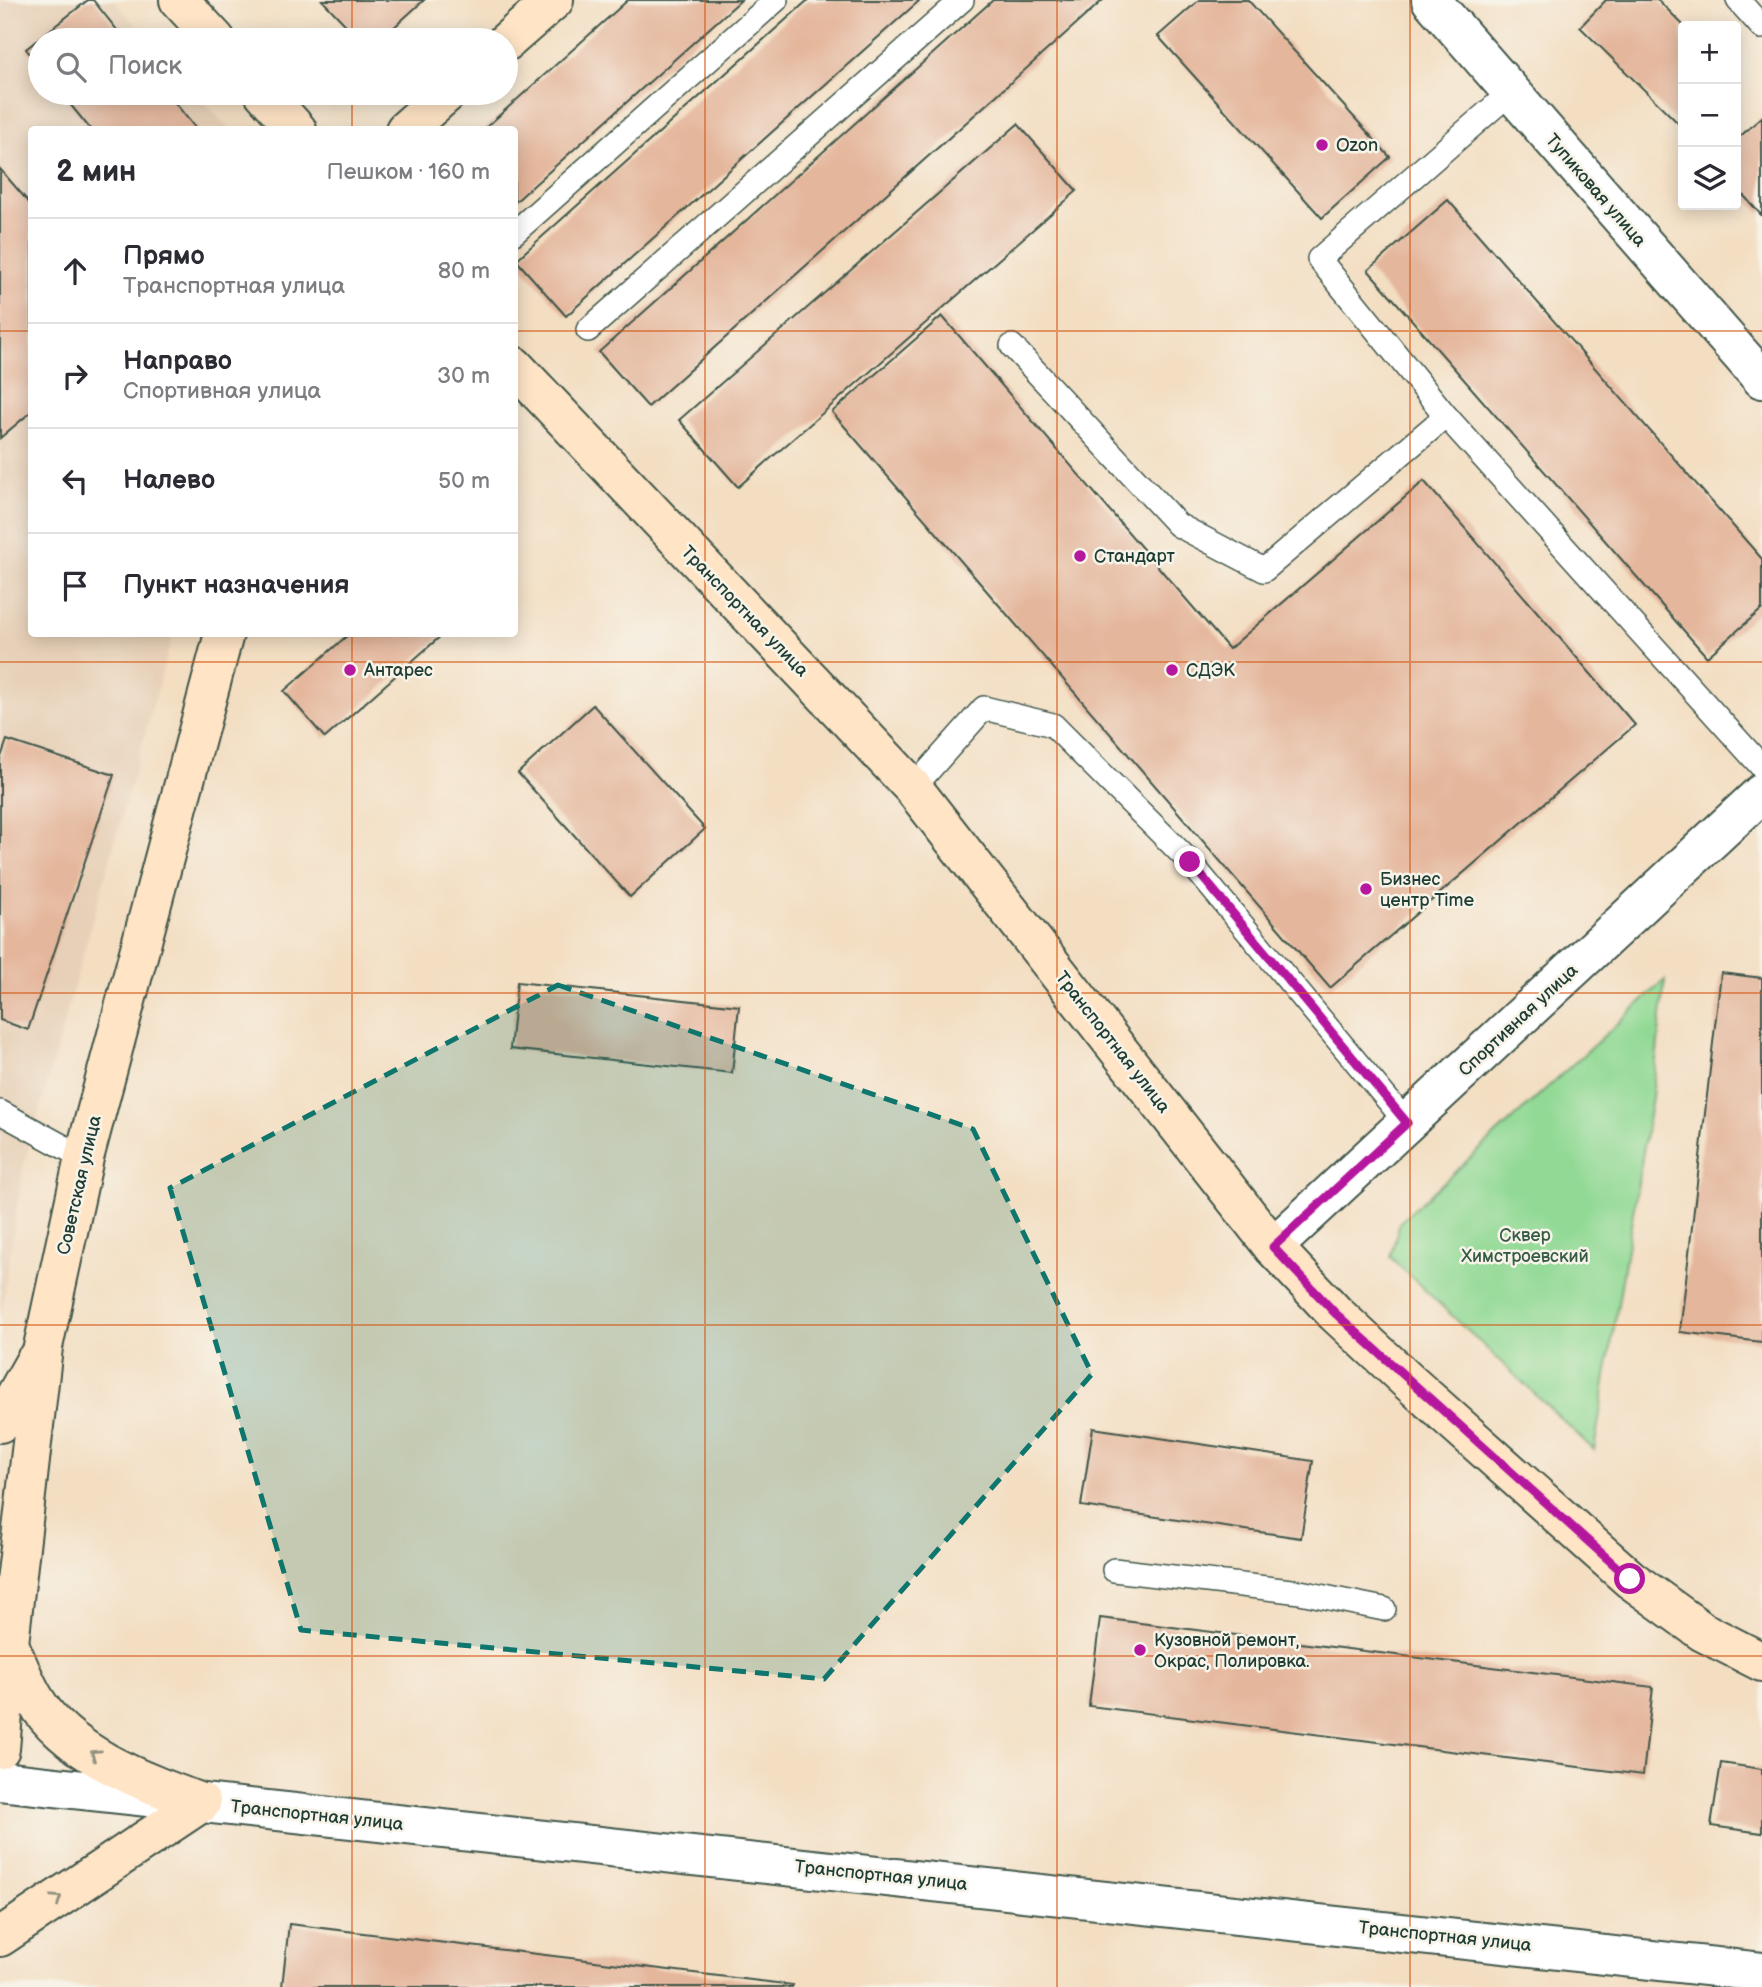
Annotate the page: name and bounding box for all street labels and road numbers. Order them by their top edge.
street label: Тупиковая улица [1541,130,1651,251]
street label: Транспортная улица [677,542,813,681]
street label: Спортивная улица [1454,960,1582,1081]
street label: Транспортная улица [1051,967,1175,1118]
street label: Советская улица [53,1113,106,1257]
street label: Транспортная улица [229,1796,405,1835]
street label: Транспортная улица [793,1856,969,1895]
street label: Транспортная улица [1357,1917,1533,1956]

